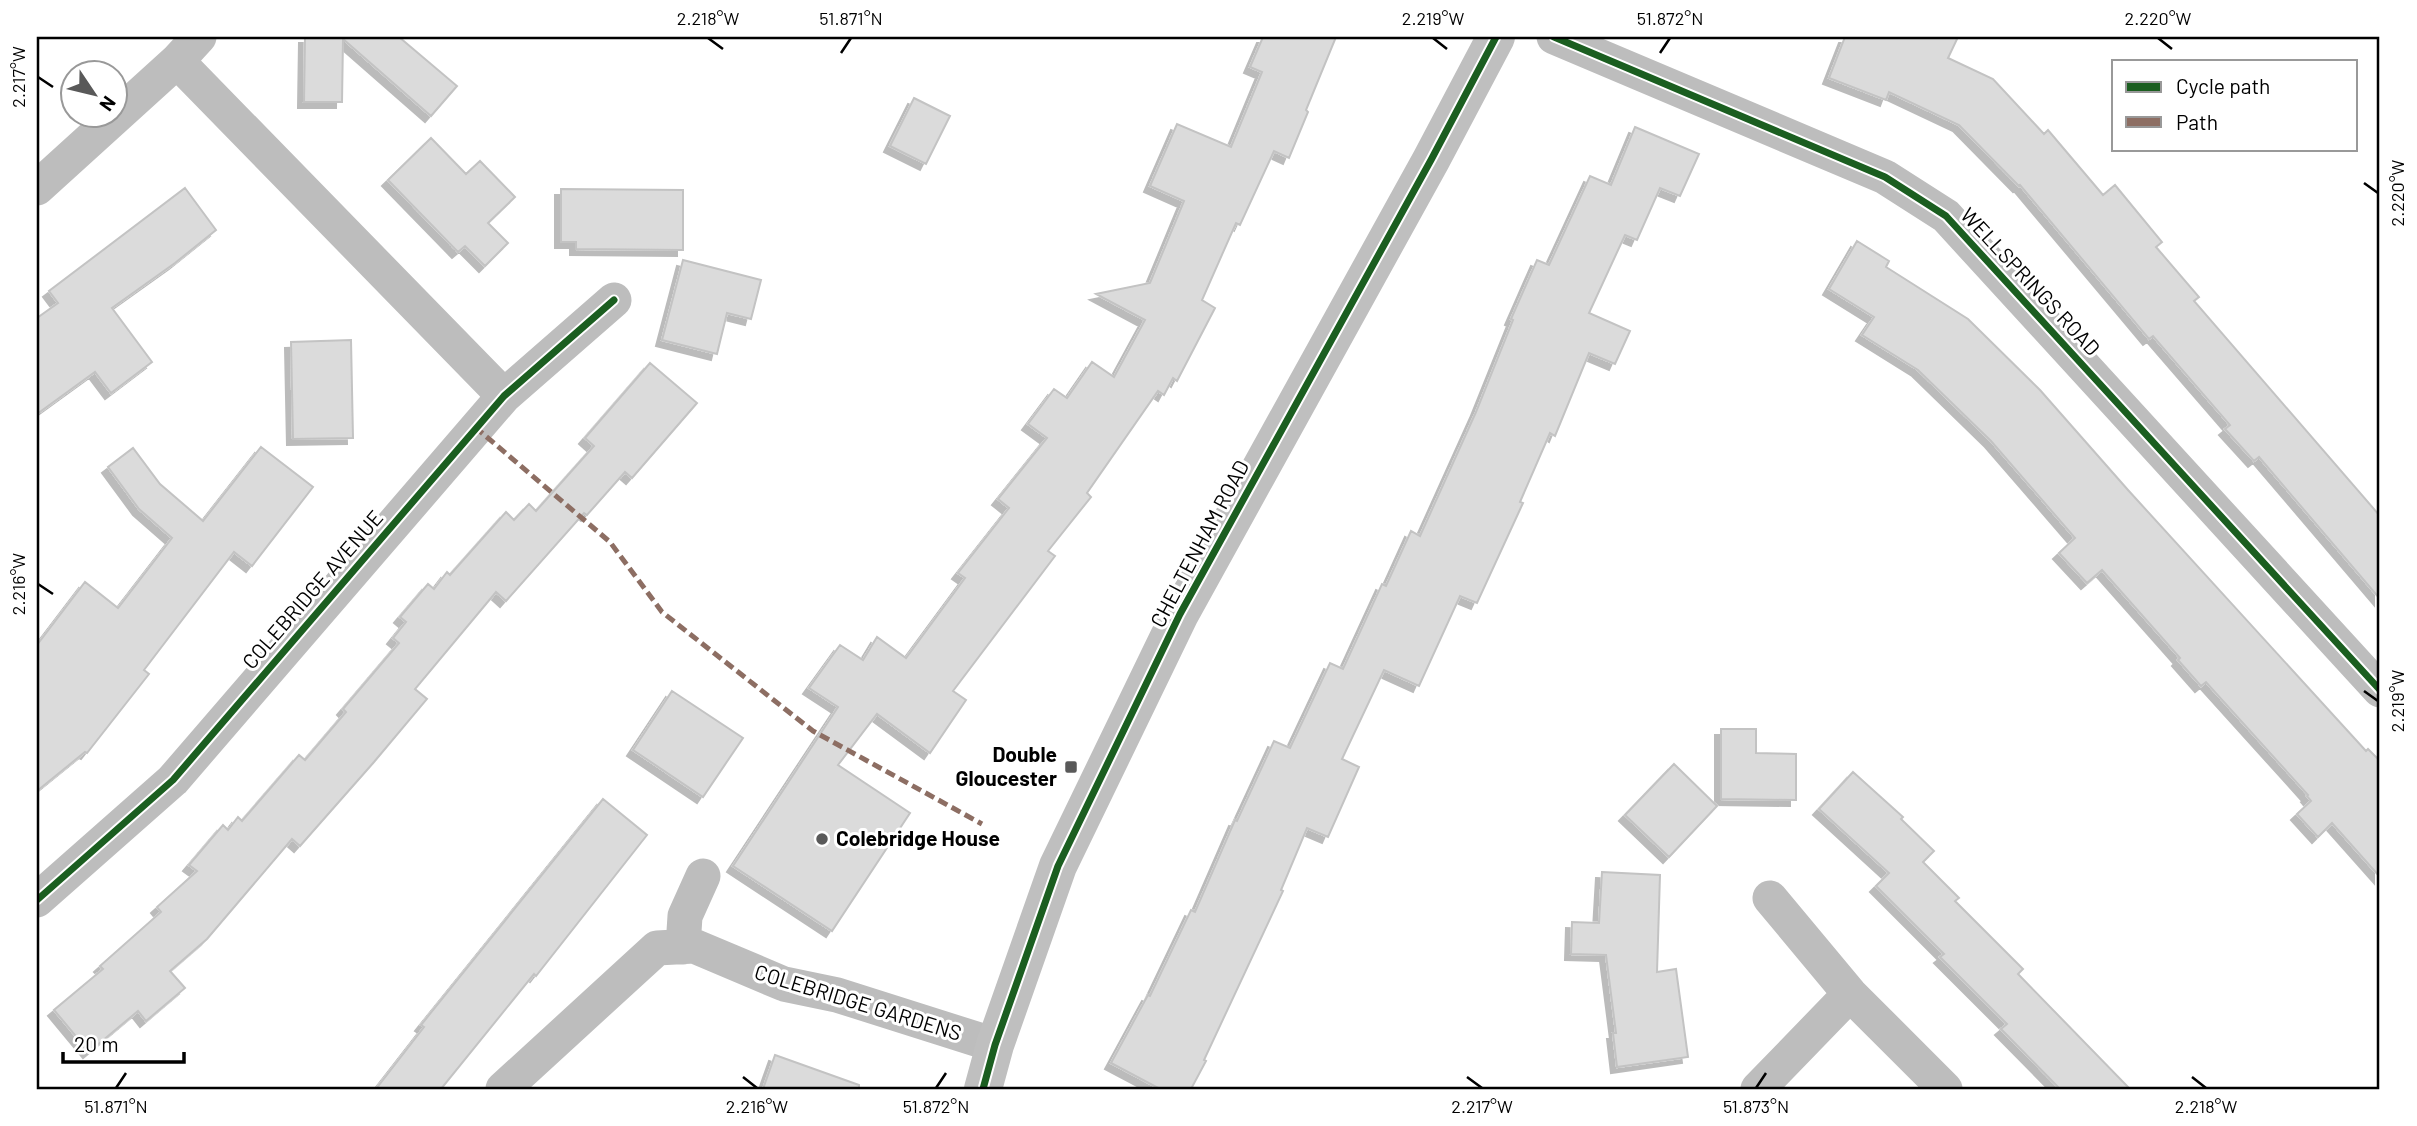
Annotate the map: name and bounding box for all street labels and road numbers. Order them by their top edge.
street label: WELLSPRINGS ROAD [1956,202,2106,360]
street label: CHELTENHAM ROAD [1144,456,1253,631]
street label: COLEBRIDGE AVENUE [236,505,387,673]
street label: COLEBRIDGE GARDENS [752,958,965,1045]

